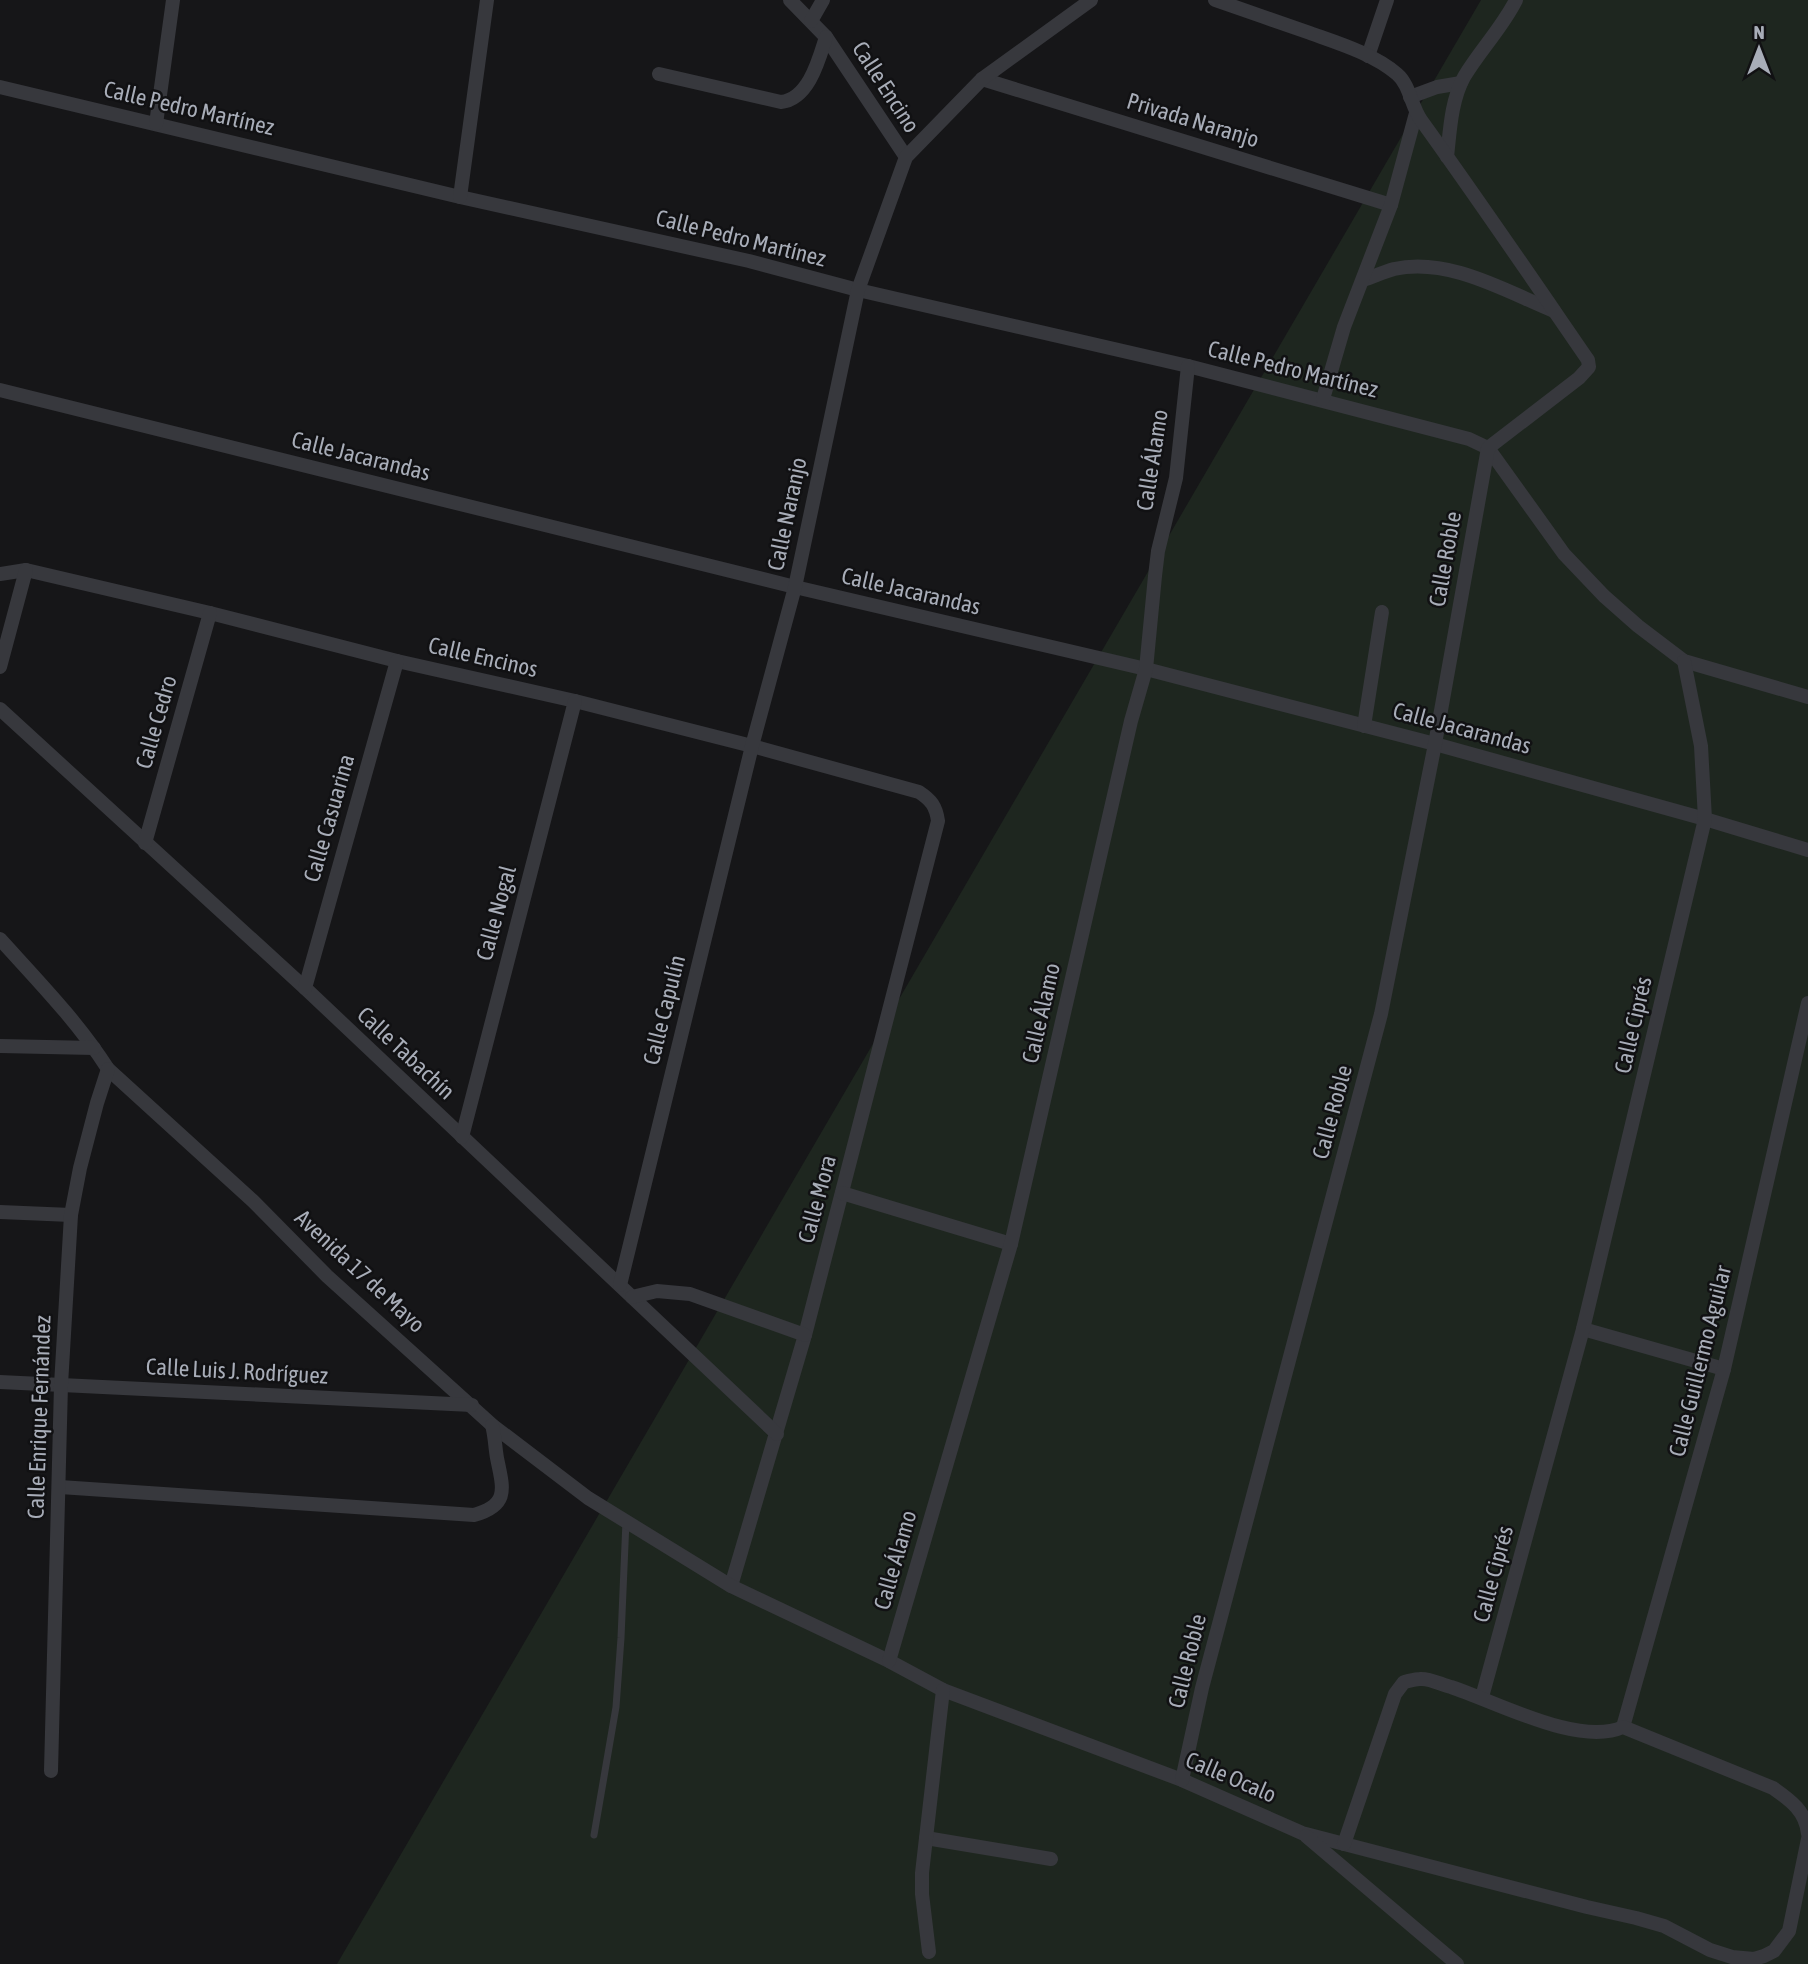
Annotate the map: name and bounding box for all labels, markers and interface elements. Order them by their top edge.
north arrow [1724,14,1794,84]
text: N [1753,21,1765,43]
street label: Calle Encino [847,37,925,137]
street label: Calle Pedro Martínez [101,76,277,140]
street label: Privada Naranjo [1124,88,1262,152]
street label: Calle Pedro Martínez [653,204,829,272]
street label: Calle Pedro Martínez [1205,335,1381,403]
street label: Calle Álamo [1131,408,1173,512]
street label: Calle Jacarandas [289,426,433,486]
street label: Calle Naranjo [762,455,812,573]
street label: Calle Roble [1424,509,1466,609]
street label: Calle Jacarandas [839,562,983,620]
street label: Calle Encinos [426,632,540,682]
street label: Calle Cedro [130,672,182,772]
street label: Calle Jacarandas [1390,697,1534,759]
street label: Calle Casuarina [298,751,360,885]
street label: Calle Nogal [471,863,521,963]
street label: Calle Capulín [638,952,690,1068]
street label: Calle Álamo [1017,960,1065,1066]
street label: Calle Ciprés [1609,974,1657,1076]
street label: Calle Tabachín [352,1001,460,1105]
street label: Calle Roble [1307,1062,1357,1162]
street label: Calle Mora [793,1152,841,1246]
street label: Avenida 17 de Mayo [290,1204,430,1338]
street label: Calle Guillermo Aguilar [1664,1262,1737,1459]
street label: Calle Enrique Fernández [22,1315,56,1519]
street label: Calle Luis J. Rodríguez [145,1353,329,1389]
street label: Calle Álamo [868,1507,922,1613]
street label: Calle Ciprés [1468,1523,1518,1625]
street label: Calle Roble [1163,1611,1211,1711]
street label: Calle Ocalo [1182,1746,1280,1808]

